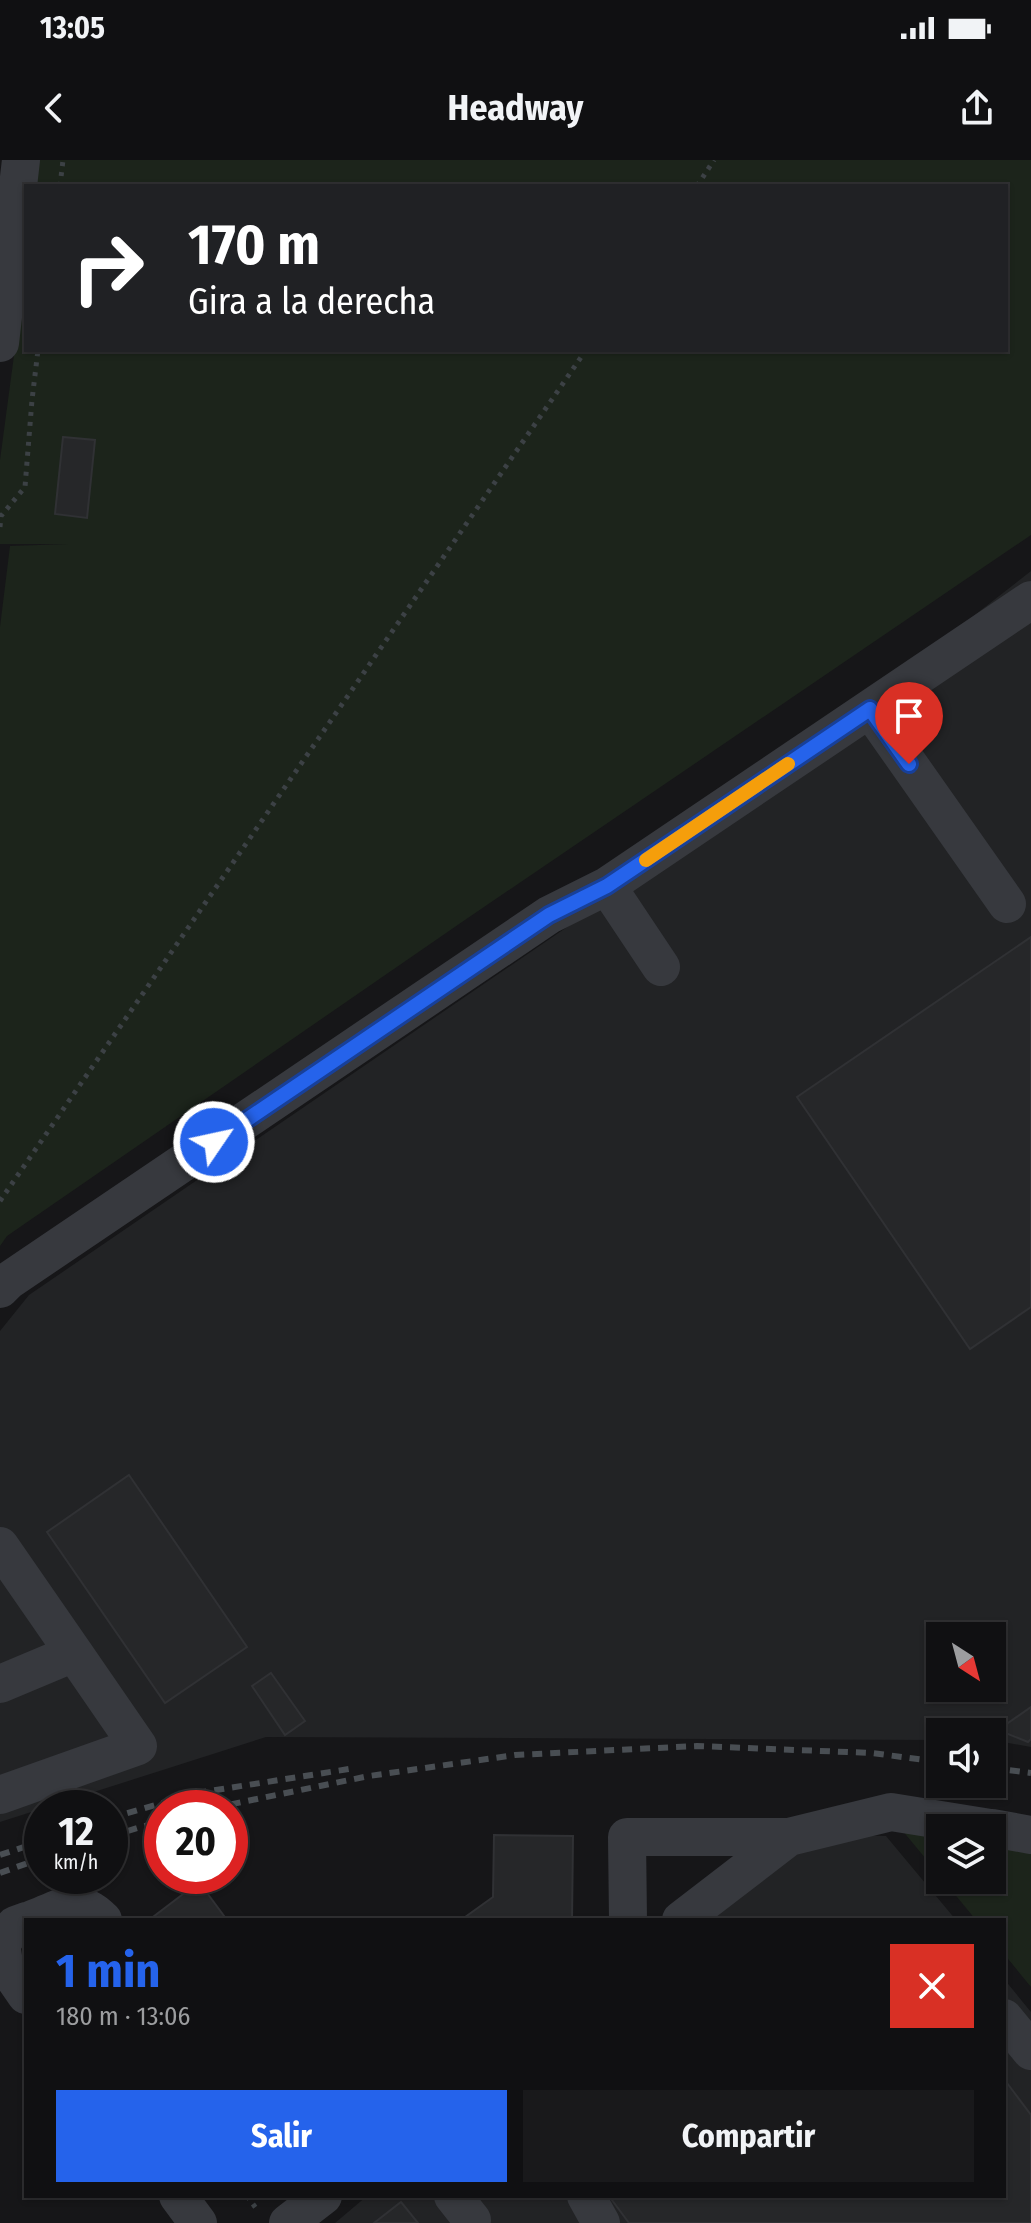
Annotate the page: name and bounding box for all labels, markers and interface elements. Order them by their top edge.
text: 13:05 [40,10,105,46]
icon: back [32,86,76,130]
text: Headway [448,86,583,130]
icon: share [955,86,999,130]
text: 170 m [188,212,320,279]
icon: right [56,216,160,320]
text: Gira a la derecha [188,280,435,324]
pin [875,682,943,764]
icon: arrive [887,694,931,738]
position arrow [172,1100,256,1184]
north arrow [926,1622,1006,1702]
map controls [926,1622,1006,1894]
button: sound [926,1718,1006,1798]
speed limit sign: 20 [144,1790,248,1894]
text: 12 [58,1808,94,1856]
button: layers [926,1814,1006,1894]
text: km/h [54,1850,98,1874]
text: 1 min [56,1942,161,2000]
button: close [890,1944,974,2028]
text: 180 m · 13:06 [56,2001,190,2032]
button: Salir [56,2090,507,2182]
button: Compartir [523,2090,974,2182]

